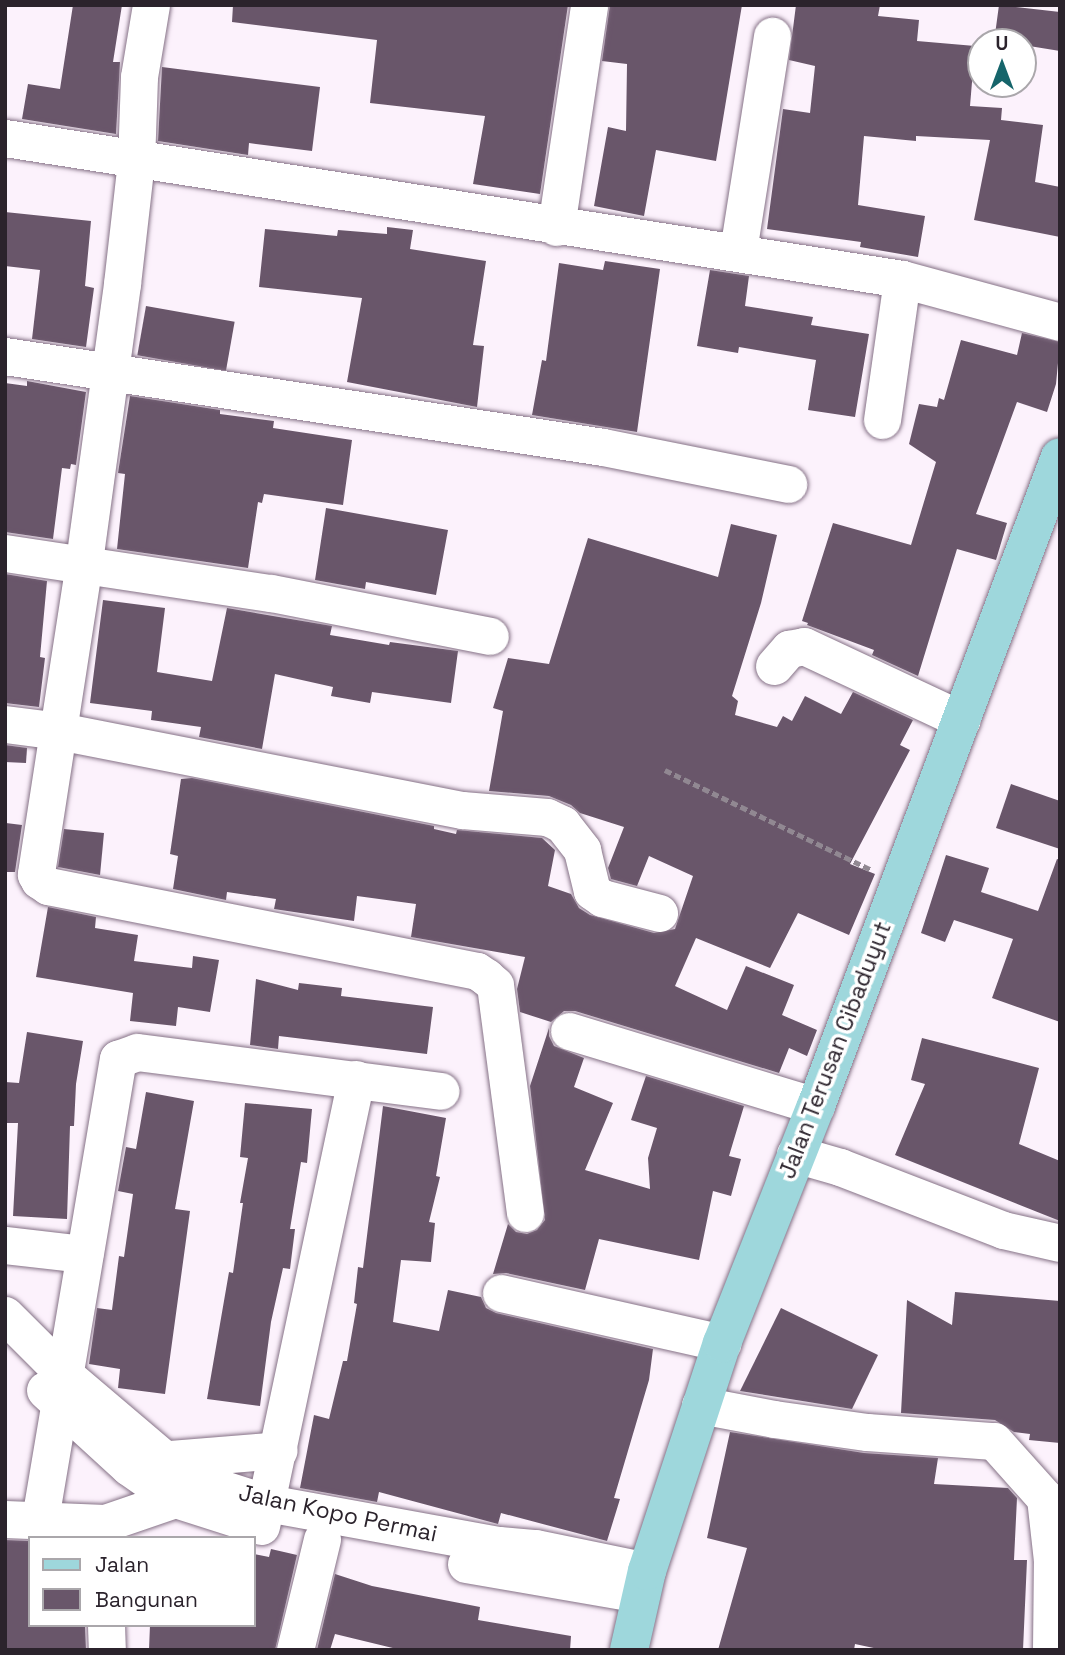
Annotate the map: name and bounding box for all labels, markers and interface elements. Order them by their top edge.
north arrow [967,28,1037,98]
text: U [996,31,1008,56]
street label: Jalan Terusan Cibaduyut [773,917,897,1183]
street label: Jalan Kopo Permai [236,1478,440,1548]
legend [28,1536,256,1627]
text: Jalan [95,1551,149,1578]
text: Bangunan [95,1586,198,1613]

